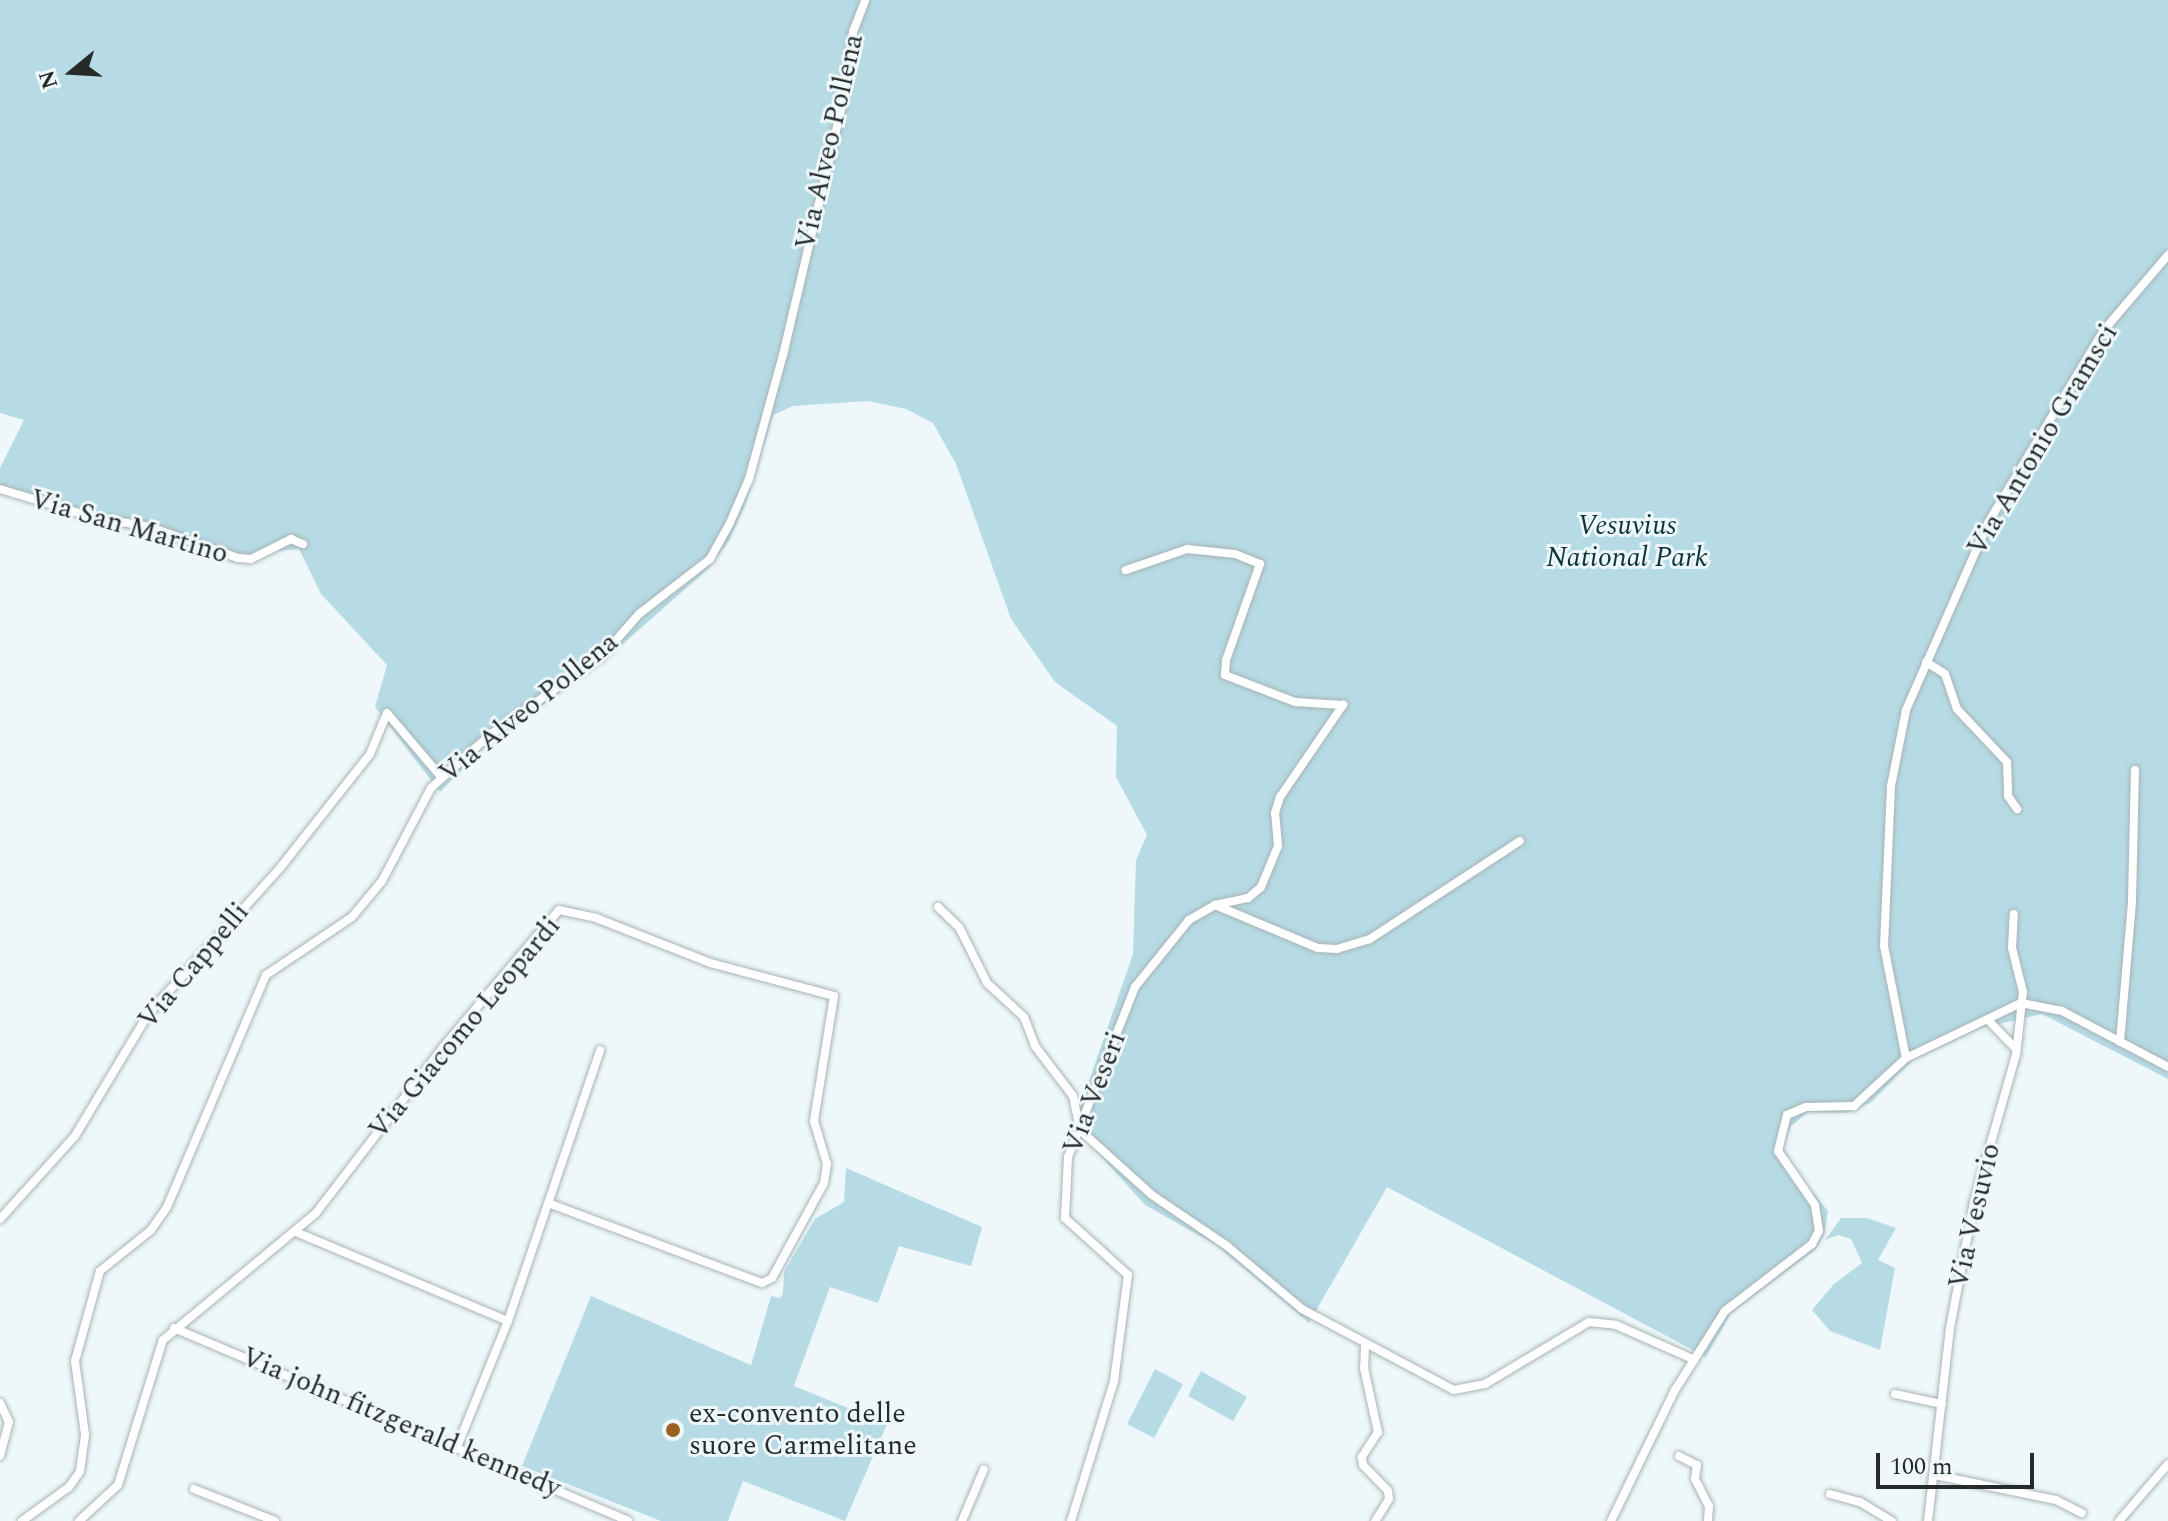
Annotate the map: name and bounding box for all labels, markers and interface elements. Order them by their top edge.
street label: Via Alveo Pollena [789,31,871,253]
north arrow [32,32,112,112]
text: N [30,66,67,93]
street label: Via Antonio Gramsci [1960,318,2126,562]
street label: Via San Martino [26,483,232,571]
park label: Vesuvius National Park [1546,509,1708,575]
street label: Via Alveo Pollena [433,626,625,790]
street label: Via Cappelli [131,896,257,1036]
street label: Via Giacomo Leopardi [362,910,568,1146]
street label: Via Veseri [1056,1027,1134,1159]
street label: Via Vesuvio [1942,1140,2008,1292]
street label: Via john fitzgerald kennedy [236,1340,566,1506]
place label: ex-convento delle suore Carmelitane [689,1397,917,1463]
marker: ex-convento delle suore Carmelitane [664,1421,682,1439]
scale bar [1880,1437,2038,1487]
text: 100 m [1890,1449,1953,1485]

